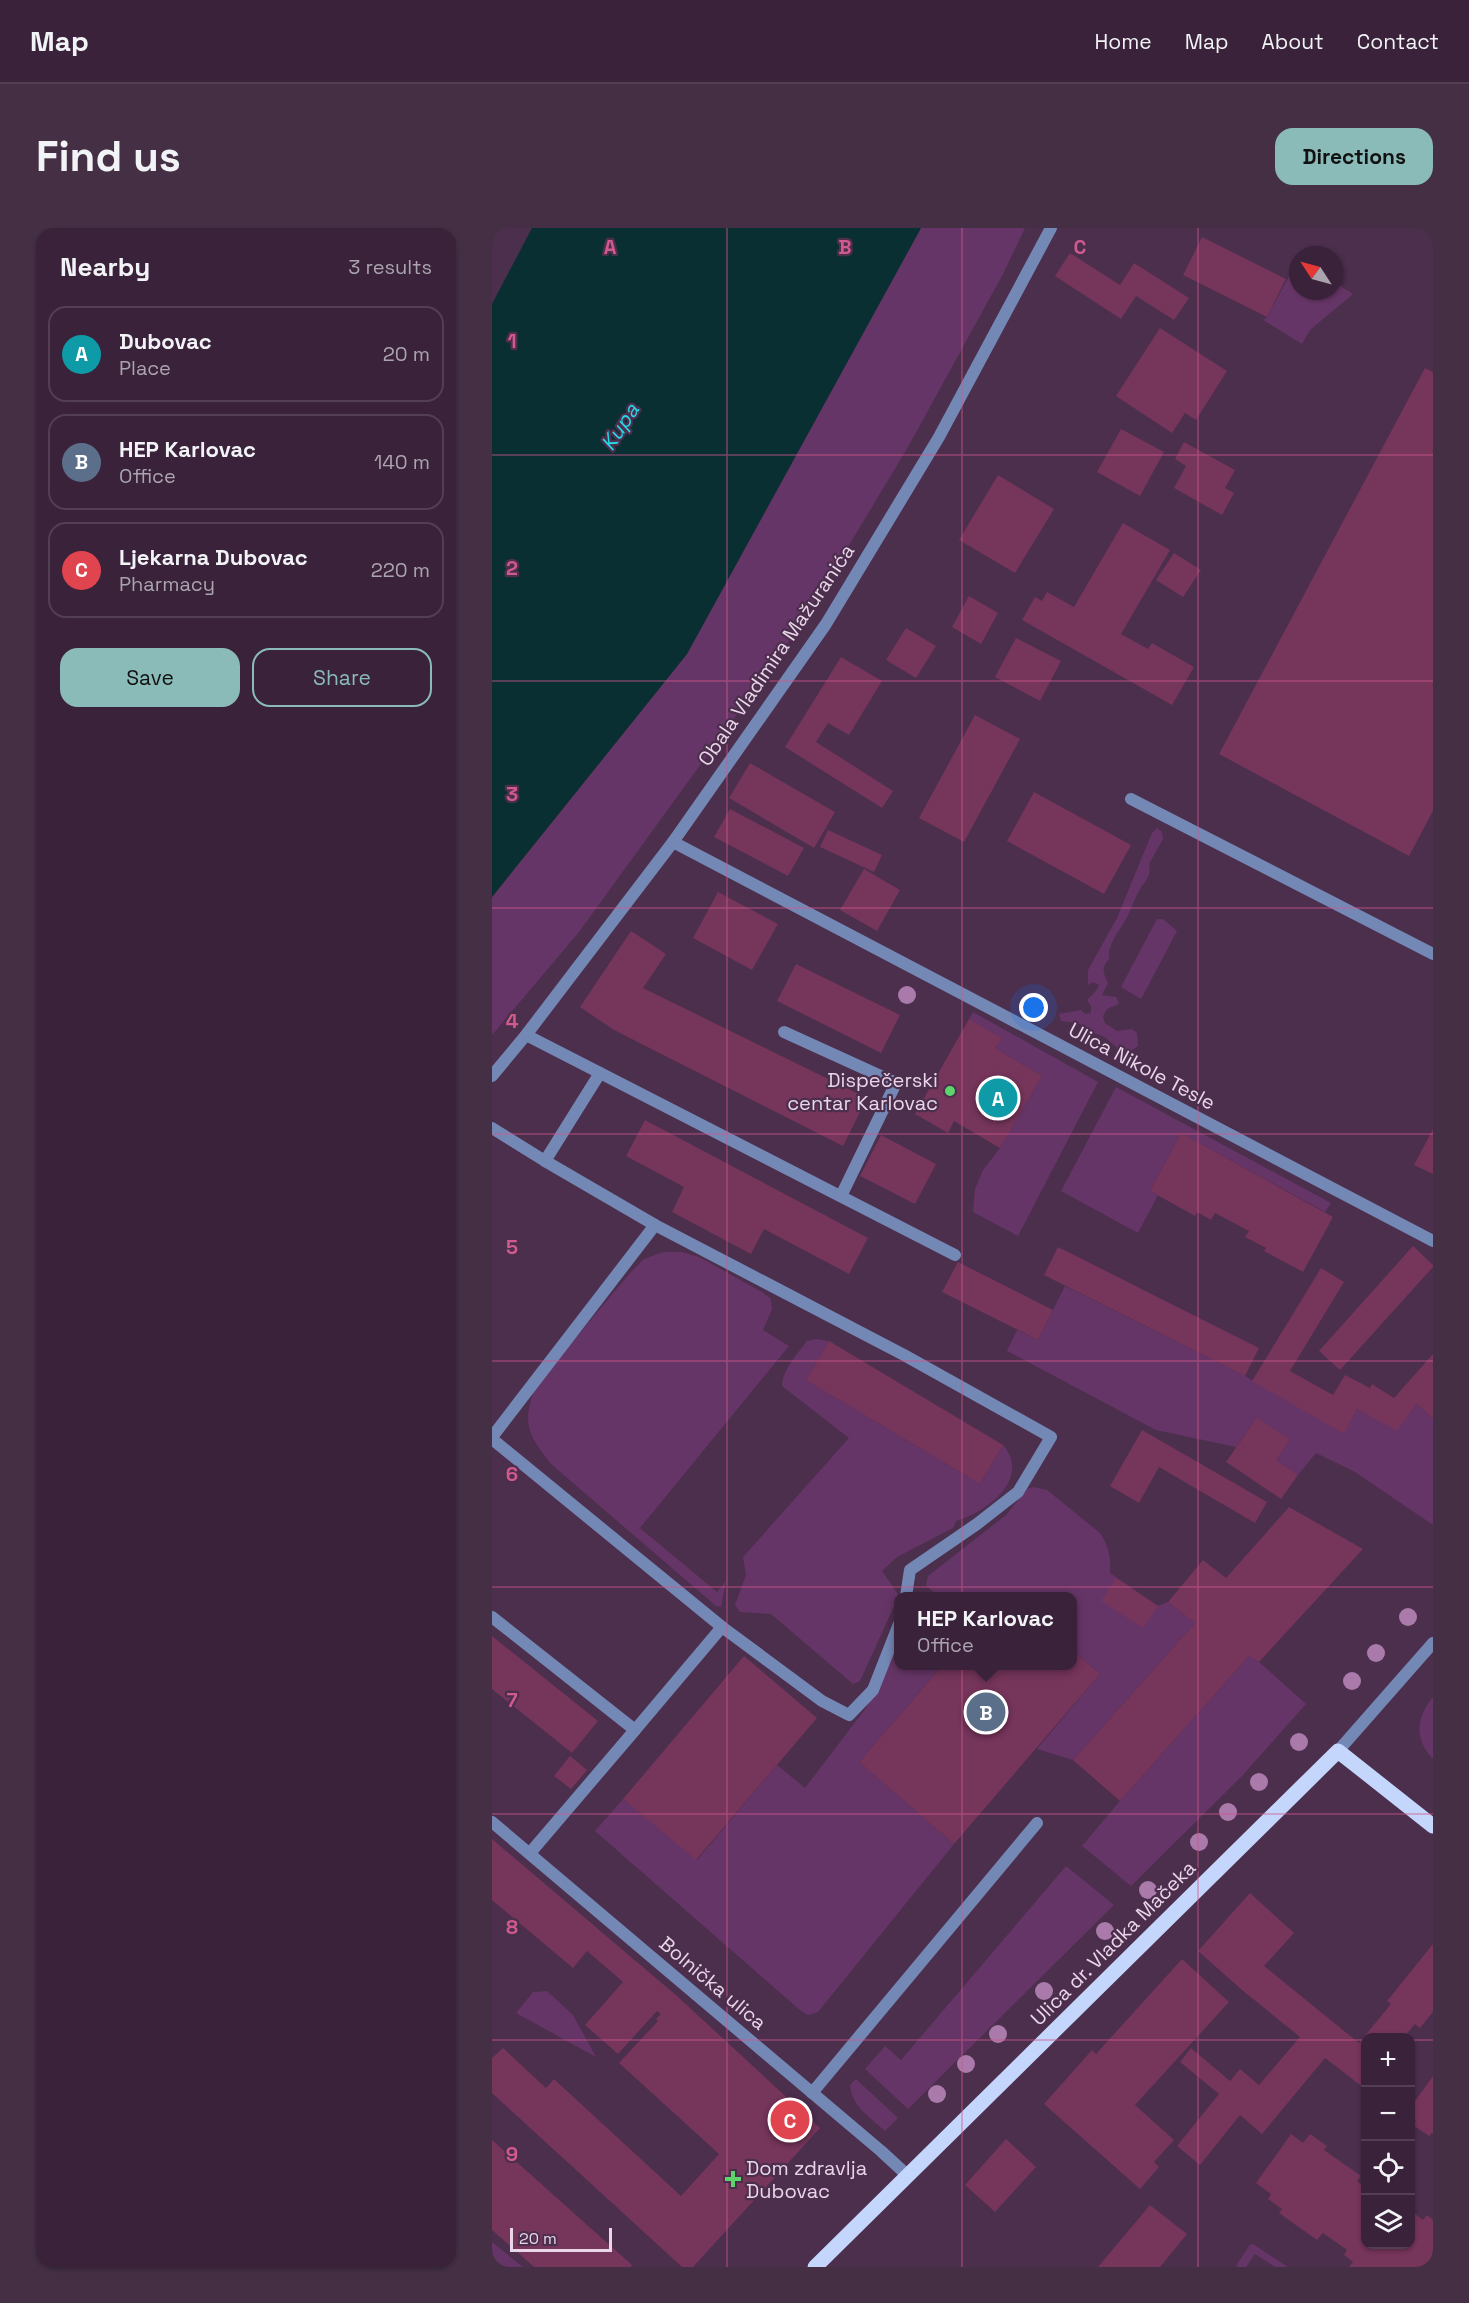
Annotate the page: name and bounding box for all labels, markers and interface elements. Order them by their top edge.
text: Map [30,23,89,59]
text: Home [1094,28,1152,55]
text: Map [1185,28,1229,55]
text: About [1262,28,1324,55]
text: Contact [1357,28,1439,55]
button: Directions [1275,128,1433,185]
text: Find us [36,130,181,183]
text: A [604,234,617,260]
text: B [838,234,852,260]
text: C [1074,234,1087,260]
north arrow [1289,246,1343,300]
text: Nearby [60,250,150,284]
text: 3 results [348,254,432,280]
text: Dubovac [119,327,212,355]
text: 1 [507,328,517,354]
text: A [75,341,88,367]
text: 20 m [383,341,430,367]
text: Place [119,355,171,381]
water label: Kupa [594,397,645,455]
text: HEP Karlovac [119,435,256,463]
text: B [75,449,88,475]
text: 140 m [374,449,430,475]
text: Office [119,463,176,489]
street label: Obala Vladimira Mažuranića [692,539,860,771]
text: Ljekarna Dubovac [119,543,308,571]
text: 2 [506,555,518,581]
text: C [75,557,88,583]
text: 220 m [371,557,430,583]
text: Pharmacy [119,571,215,597]
button: Save [60,648,240,707]
button: Share [252,648,432,707]
text: 3 [506,781,518,807]
your location [1019,993,1048,1022]
text: 4 [506,1008,519,1034]
street label: Ulica Nikole Tesle [1064,1016,1220,1116]
place label: Dispečerski centar Karlovac [787,1067,938,1116]
pin: A [978,1076,1018,1120]
marker: Dispečerski centar Karlovac [943,1084,957,1098]
text: 5 [506,1234,518,1260]
text: 6 [506,1461,518,1487]
popup [894,1592,1077,1670]
text: HEP Karlovac [917,1604,1054,1632]
text: Office [917,1632,974,1658]
text: 7 [506,1687,518,1713]
pin: B [966,1690,1006,1734]
street label: Ulica dr. Vladka Mačeka [1025,1855,1201,2031]
text: 8 [506,1914,518,1940]
street label: Bolnička ulica [654,1931,772,2035]
map controls [1361,2033,1415,2249]
button: + [1361,2033,1415,2087]
button: − [1361,2087,1415,2141]
pin: C [770,2098,810,2142]
text: 9 [506,2141,518,2167]
button: locate [1361,2141,1415,2195]
place label: Dom zdravlja Dubovac [746,2155,867,2204]
marker: Dom zdravlja Dubovac [724,2170,742,2188]
button: layers [1361,2195,1415,2249]
scale bar [510,2225,612,2252]
text: 20 m [519,2228,557,2249]

